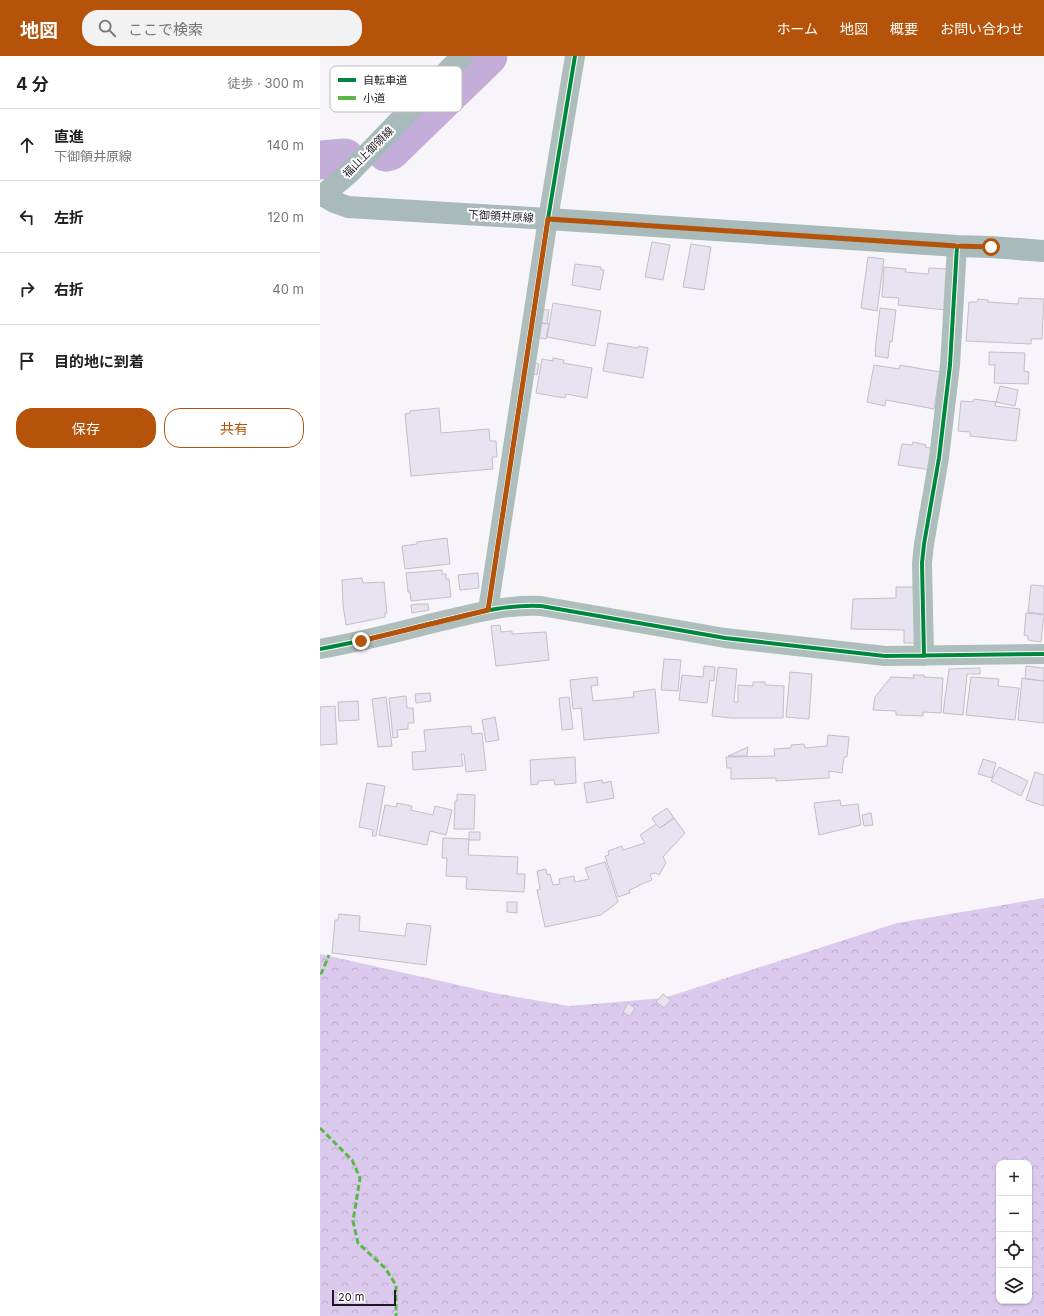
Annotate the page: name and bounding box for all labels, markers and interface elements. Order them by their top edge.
search box [82,10,362,46]
icon: search [96,17,118,39]
text: 地図 [20,19,58,42]
text: ここで検索 [128,20,203,39]
text: ホーム [776,20,818,37]
text: 地図 [840,20,868,37]
text: 概要 [890,20,918,37]
text: お問い合わせ [940,20,1024,37]
legend [330,66,462,112]
text: 自転車道 [363,73,407,87]
text: 4 分 [16,74,49,94]
text: 徒歩 · 300 m [227,75,304,91]
text: 小道 [363,91,385,105]
street label: 福山上御領線 [340,124,396,180]
text: 直進 [54,127,84,146]
icon: ahead [16,134,38,156]
text: 140 m [267,137,304,153]
text: 下御領井原線 [54,148,132,164]
icon: left [16,206,38,228]
street label: 下御領井原線 [468,207,534,225]
text: 左折 [54,208,84,227]
text: 120 m [268,209,304,225]
route start [982,238,1000,256]
icon: right [16,278,38,300]
text: 右折 [54,280,84,299]
text: 40 m [272,281,304,297]
icon: arrive [16,350,38,372]
text: 目的地に到着 [54,352,144,371]
button: 保存 [16,408,156,448]
button: 共有 [164,408,304,448]
route end [352,632,370,650]
map controls [996,1160,1032,1304]
button: + [996,1160,1032,1196]
button: − [996,1196,1032,1232]
button: locate [996,1232,1032,1268]
button: layers [996,1268,1032,1304]
scale bar [332,1288,396,1307]
text: 20 m [338,1290,364,1304]

